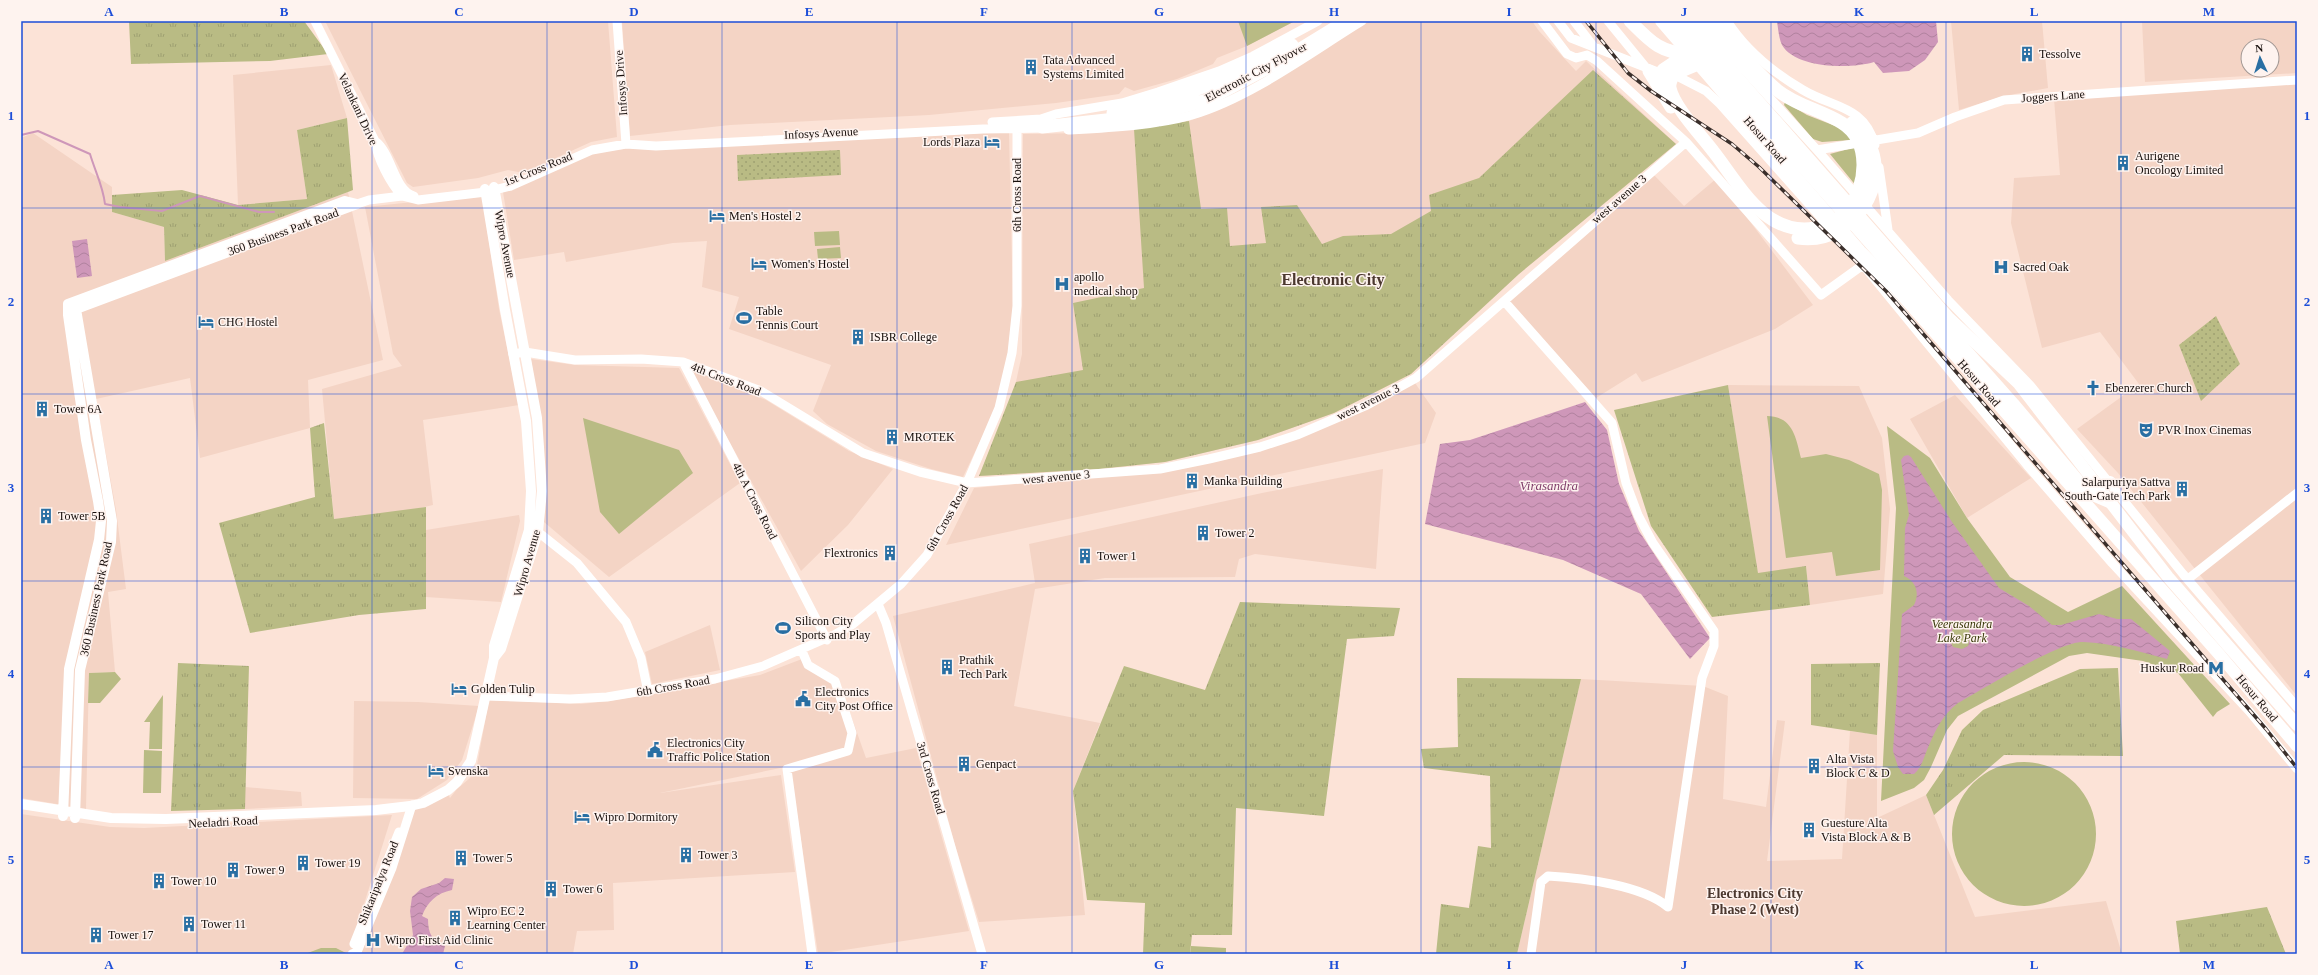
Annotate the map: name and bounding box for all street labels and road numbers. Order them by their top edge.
street label: Electronic City Flyover [1203,39,1309,105]
street label: Infosys Drive [612,50,630,116]
street label: Velankani Drive [335,71,381,147]
street label: Joggers Lane [2021,87,2085,105]
street label: Hosur Road [1741,114,1789,166]
street label: Infosys Avenue [784,124,858,142]
street label: 1st Cross Road [502,149,574,189]
street label: 6th Cross Road [1010,158,1024,232]
street label: west avenue 3 [1589,171,1649,227]
street label: 360 Business Park Road [226,205,340,259]
street label: Wipro Avenue [492,209,518,279]
street label: Hosur Road [1955,357,2003,409]
street label: 4th Cross Road [689,359,763,399]
street label: west avenue 3 [1334,381,1402,423]
street label: 4th A Cross Road [730,460,780,542]
street label: west avenue 3 [1022,467,1090,487]
street label: 6th Cross Road [923,482,971,554]
street label: Wipro Avenue [511,528,543,598]
street label: 360 Business Park Road [77,540,115,658]
street label: Hosur Road [2233,671,2281,725]
street label: 6th Cross Road [635,673,711,699]
street label: 3rd Cross Road [914,740,948,816]
street label: Neeladri Road [188,813,258,831]
street label: Shikaripalya Road [355,839,401,927]

